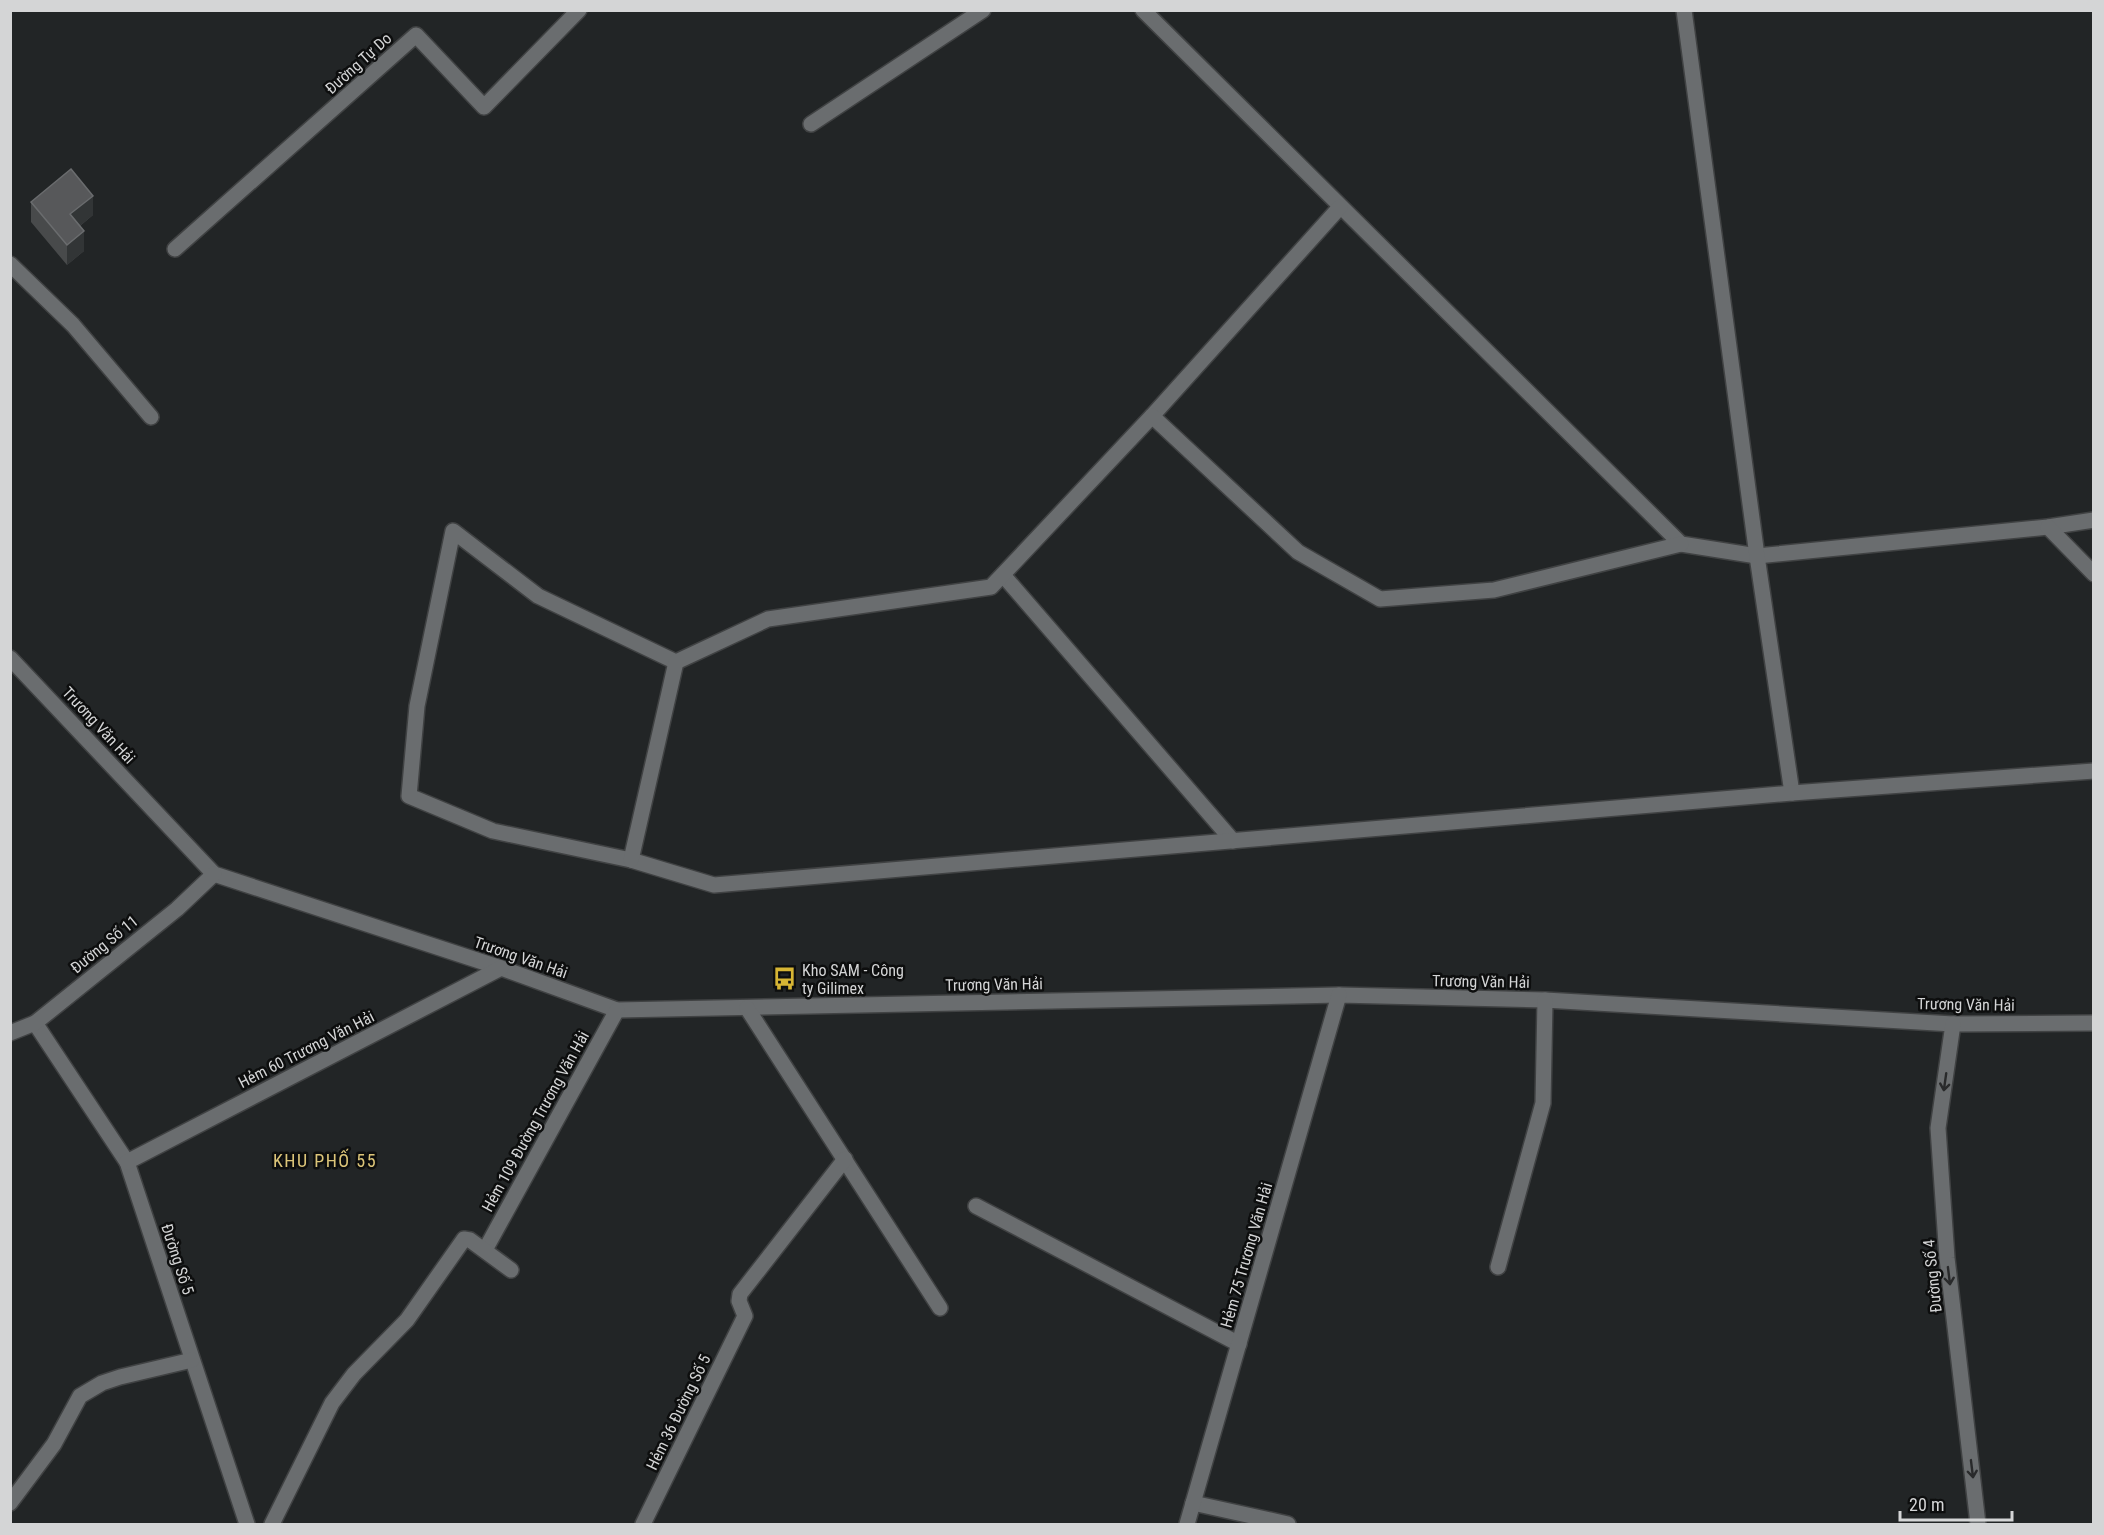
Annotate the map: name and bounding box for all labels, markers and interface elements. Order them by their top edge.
street label: Đường Tự Do [321,29,395,98]
street label: Trương Văn Hải [58,683,139,768]
street label: Đường Số 11 [67,911,142,977]
street label: Trương Văn Hải [472,933,570,982]
place label: Kho SAM - Công ty Gilimex [802,961,904,998]
bus stop icon: Kho SAM - Công ty Gilimex [771,966,797,992]
street label: Trương Văn Hải [1432,971,1530,992]
street label: Trương Văn Hải [945,974,1043,995]
street label: Trương Văn Hải [1917,994,2015,1015]
street label: Hẻm 60 Trương Văn Hải [235,1007,377,1092]
street label: Hẻm 109 Đường Trương Văn Hải [478,1028,593,1215]
one-way arrow [1939,1071,1950,1091]
district label: KHU PHỐ 55 [273,1148,377,1171]
street label: Hẻm 75 Trương Văn Hải [1217,1180,1276,1330]
street label: Đường Số 5 [157,1221,198,1297]
street label: Đường Số 4 [1919,1238,1946,1313]
one-way arrow [1944,1265,1955,1285]
street label: Hẻm 36 Đường Số 5 [642,1351,715,1473]
one-way arrow [1967,1459,1978,1479]
scale bar [1900,1484,2012,1522]
text: 20 m [1909,1494,1944,1515]

